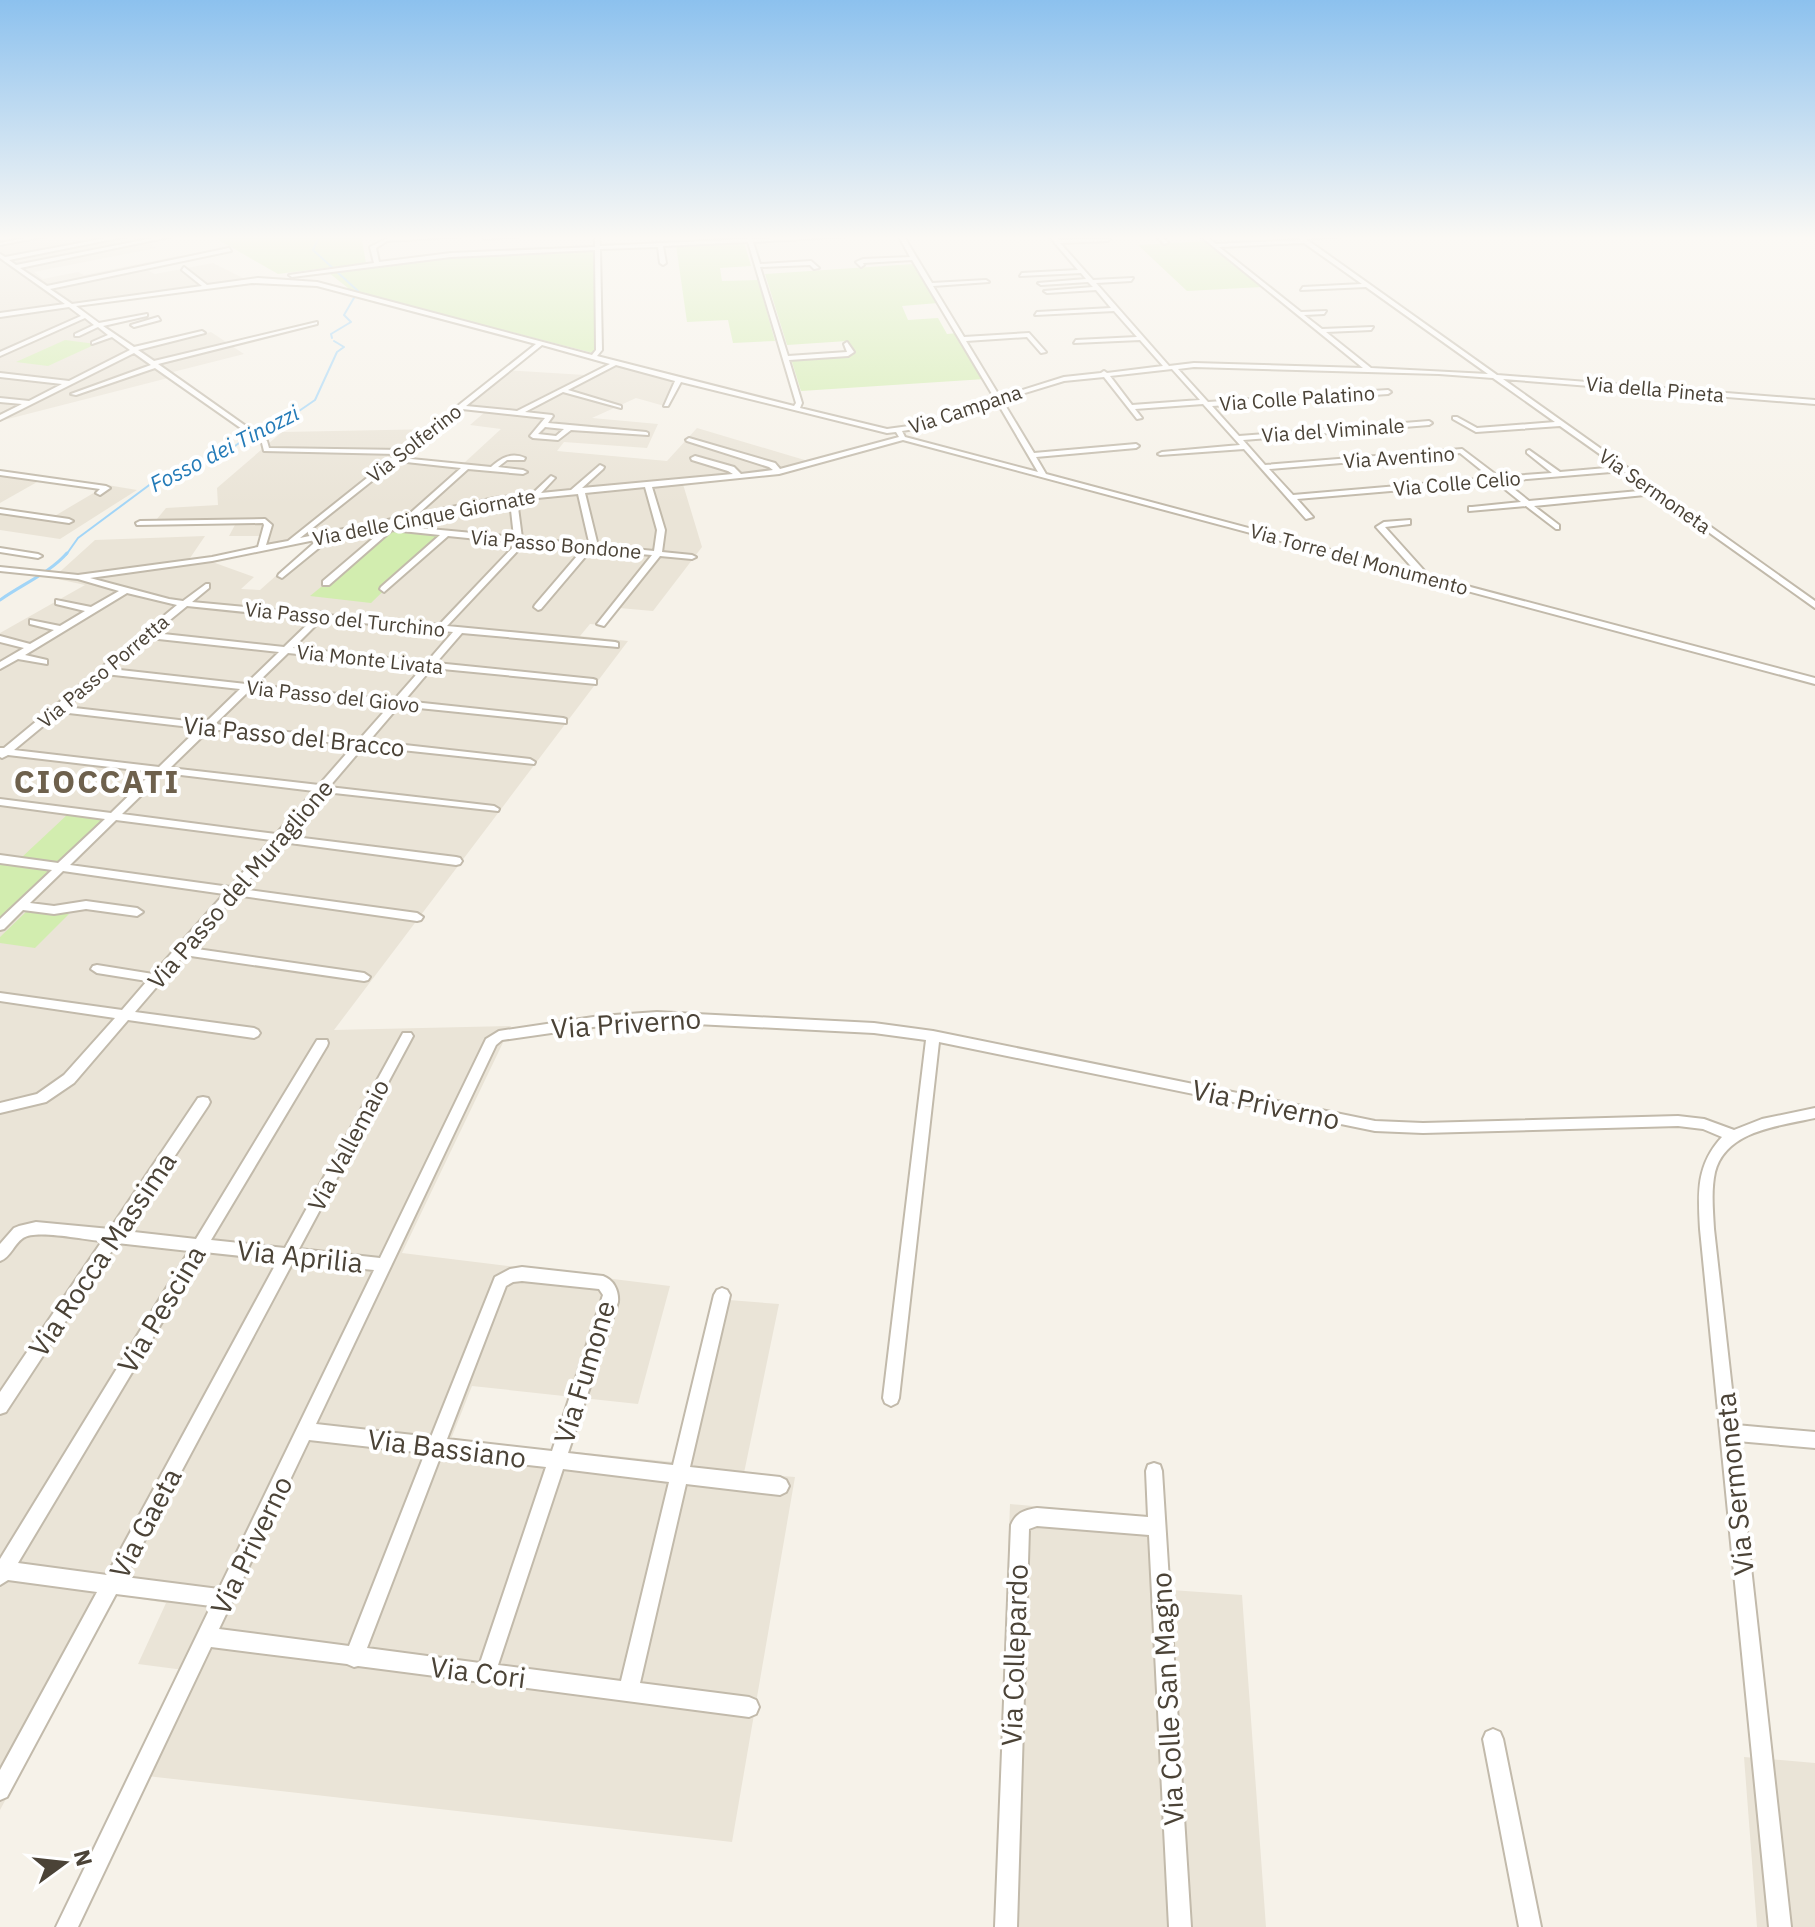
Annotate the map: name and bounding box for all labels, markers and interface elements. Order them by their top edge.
street label: Via della Pineta [1585,370,1725,409]
street label: Via Campana [905,378,1025,440]
street label: Via Colle Palatino [1218,379,1376,417]
water label: Fosso dei Tinozzi [144,398,304,498]
street label: Via Solferino [361,398,467,488]
street label: Via del Viminale [1261,412,1405,448]
street label: Via Aventino [1342,440,1456,474]
street label: Via Sermoneta [1594,442,1717,540]
street label: Via Colle Celio [1392,464,1522,502]
street label: Via delle Cinque Giornate [310,482,538,552]
street label: Via Torre del Monumento [1247,517,1471,601]
street label: Via Passo Bondone [470,523,642,565]
street label: Via Passo del Turchino [244,595,446,643]
street label: Via Passo Porretta [32,608,175,734]
street label: Via Monte Livata [295,638,445,680]
street label: Via Passo del Giovo [245,673,421,719]
street label: Via Passo del Bracco [182,708,406,764]
district label: CIOCCATI [14,760,180,802]
street label: Via Passo del Muraglione [140,772,340,996]
street label: Via Priverno [550,999,702,1047]
street label: Via Priverno [1189,1070,1343,1138]
street label: Via Vallemaio [300,1073,396,1217]
street label: Via Rocca Massima [20,1144,184,1364]
street label: Via Aprilia [235,1231,365,1281]
street label: Via Pescina [108,1238,214,1380]
street label: Via Fumone [545,1296,623,1448]
street label: Via Sermoneta [1706,1391,1762,1577]
street label: Via Bassiano [366,1420,528,1476]
street label: Via Gaeta [100,1461,190,1585]
street label: Via Priverno [201,1469,301,1621]
street label: Via Collepardo [992,1563,1036,1747]
street label: Via Colle San Magno [1142,1571,1192,1827]
street label: Via Cori [428,1648,528,1696]
north arrow [24,1823,104,1903]
text: N [68,1846,100,1869]

